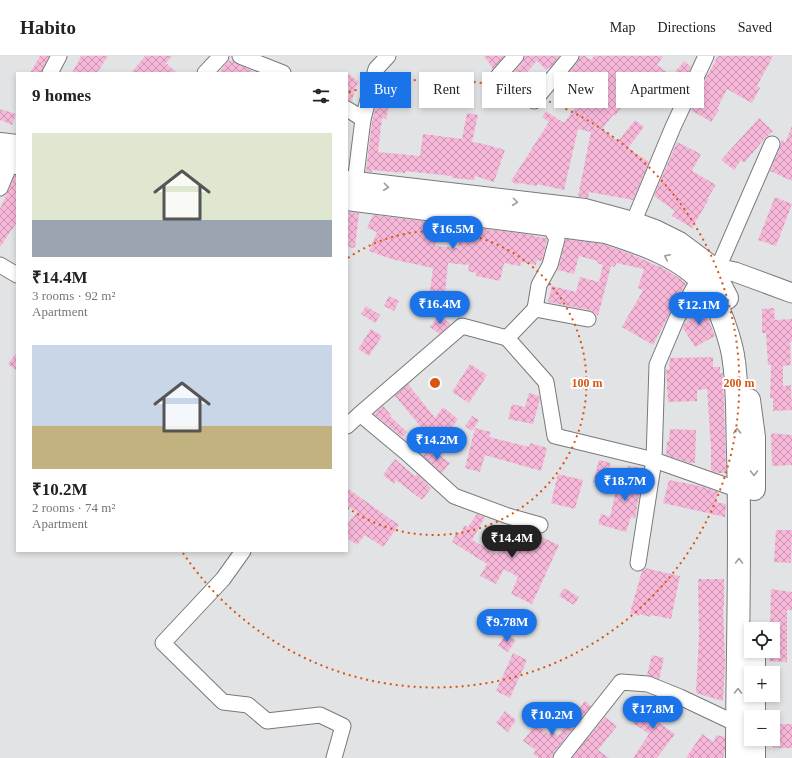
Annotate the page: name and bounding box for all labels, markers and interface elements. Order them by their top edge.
text: Habito [20,17,76,38]
text: Map [610,20,635,35]
text: Directions [657,20,716,35]
text: Saved [738,20,772,35]
chip: Buy [360,72,411,108]
chip: Rent [419,72,474,108]
chip: Filters [482,72,546,108]
chip: New [554,72,608,108]
chip: Apartment [616,72,704,108]
icon: filters [310,85,332,107]
text: 9 homes [32,86,91,105]
icon: home [146,159,218,231]
one-way arrow [383,182,389,191]
one-way arrow [512,197,518,206]
pin: ₹16.5M [420,216,486,250]
text: ₹16.5M [432,221,474,236]
one-way arrow [664,254,671,261]
text: ₹14.4M [32,268,88,287]
text: 3 rooms · 92 m² [32,288,115,303]
pin: ₹16.4M [407,291,473,325]
pin: ₹12.1M [666,292,732,326]
text: ₹16.4M [419,296,461,311]
text: ₹12.1M [678,297,720,312]
text: Apartment [32,304,88,319]
icon: home [146,371,218,443]
centre of rings [428,376,442,390]
text: 100 m [572,376,603,390]
text: 200 m [724,376,755,390]
pin: ₹14.2M [404,427,470,461]
one-way arrow [733,428,741,434]
text: ₹14.2M [416,432,458,447]
pin: ₹18.7M [592,468,658,502]
one-way arrow [750,470,758,476]
text: ₹18.7M [604,473,646,488]
text: ₹10.2M [32,480,88,499]
text: 2 rooms · 74 m² [32,500,115,515]
text: Apartment [32,516,88,531]
pin: ₹14.4M [479,525,545,559]
text: ₹14.4M [491,530,533,545]
one-way arrow [735,558,743,564]
pin: ₹9.78M [474,609,540,643]
text: ₹9.78M [486,614,528,629]
map controls [744,622,780,746]
button: locate [744,622,780,658]
button: + [744,666,780,702]
one-way arrow [734,688,742,694]
pin: ₹17.8M [620,696,686,730]
text: ₹17.8M [632,701,674,716]
pin: ₹10.2M [519,702,585,736]
text: ₹10.2M [531,707,573,722]
button: − [744,710,780,746]

